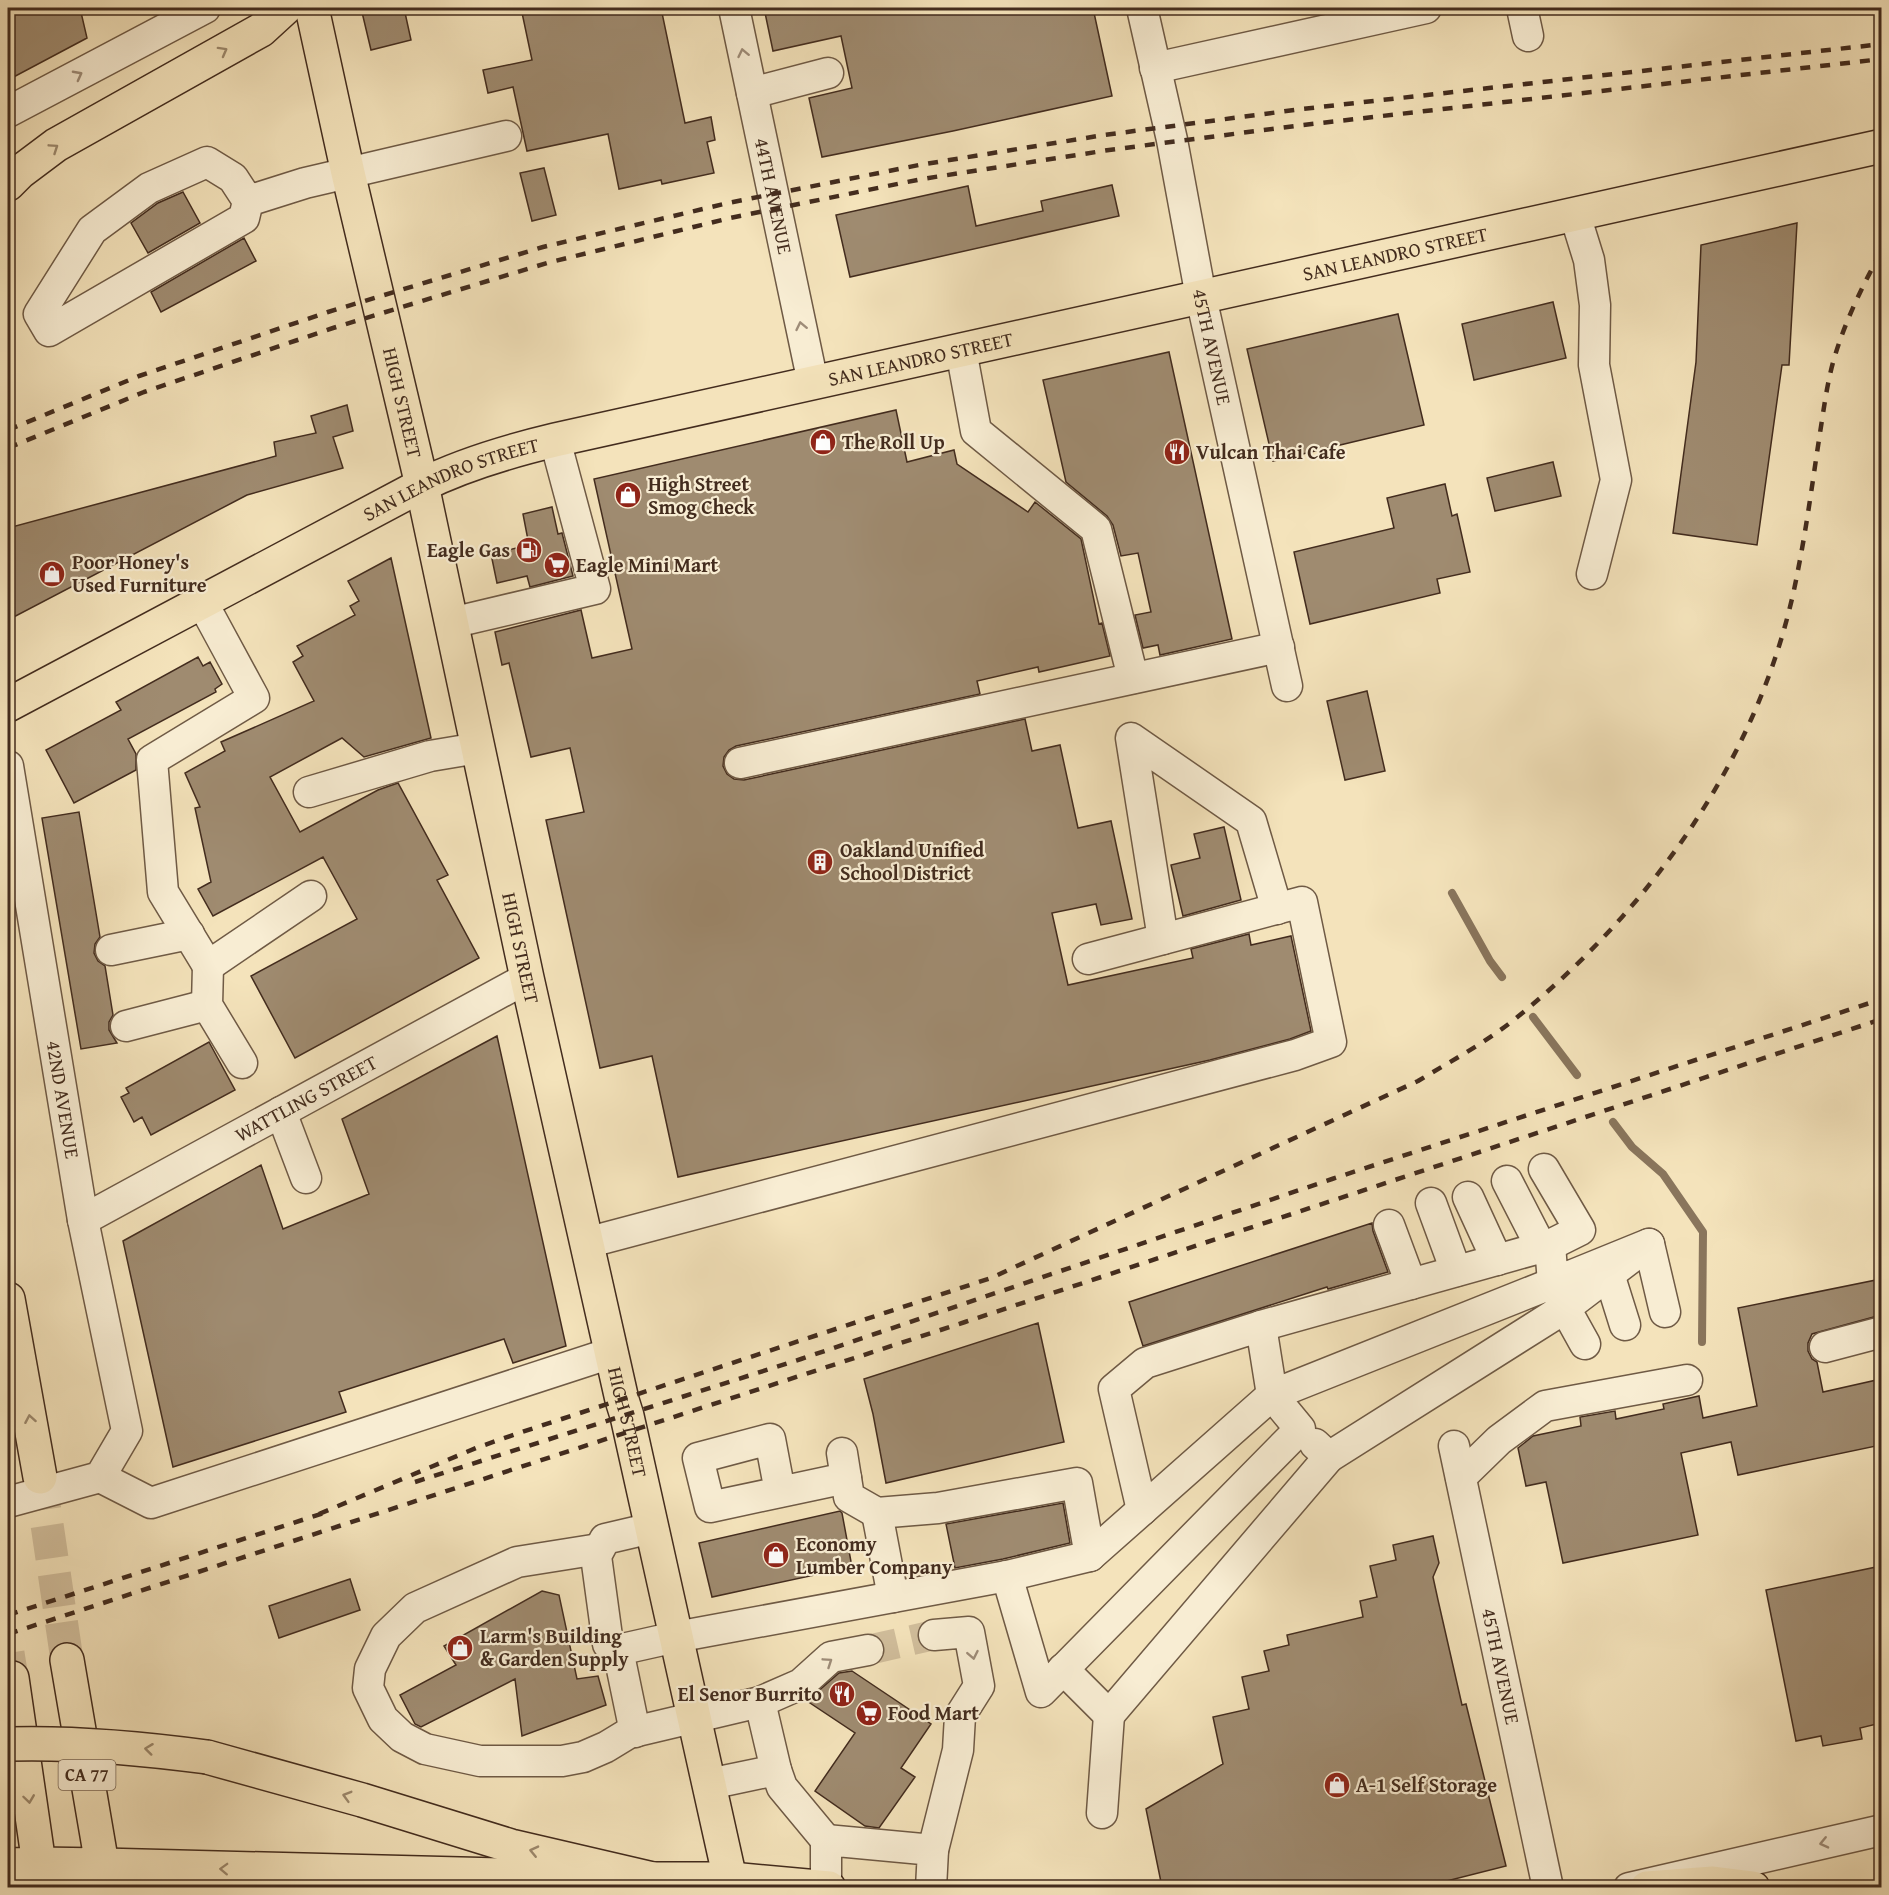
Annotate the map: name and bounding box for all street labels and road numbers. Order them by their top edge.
street label: 44TH AVENUE [748,135,800,257]
street label: SAN LEANDRO STREET [1300,219,1490,288]
street label: 45TH AVENUE [1186,286,1239,408]
street label: SAN LEANDRO STREET [825,324,1016,393]
street label: HIGH STREET [376,344,430,461]
street label: SAN LEANDRO STREET [357,430,542,528]
street label: HIGH STREET [495,890,547,1006]
street label: 42ND AVENUE [40,1038,88,1161]
street label: WATTLING STREET [229,1047,382,1149]
street label: HIGH STREET [601,1364,655,1480]
street label: 45TH AVENUE [1475,1605,1528,1727]
road number: CA 77 [58,1760,116,1790]

